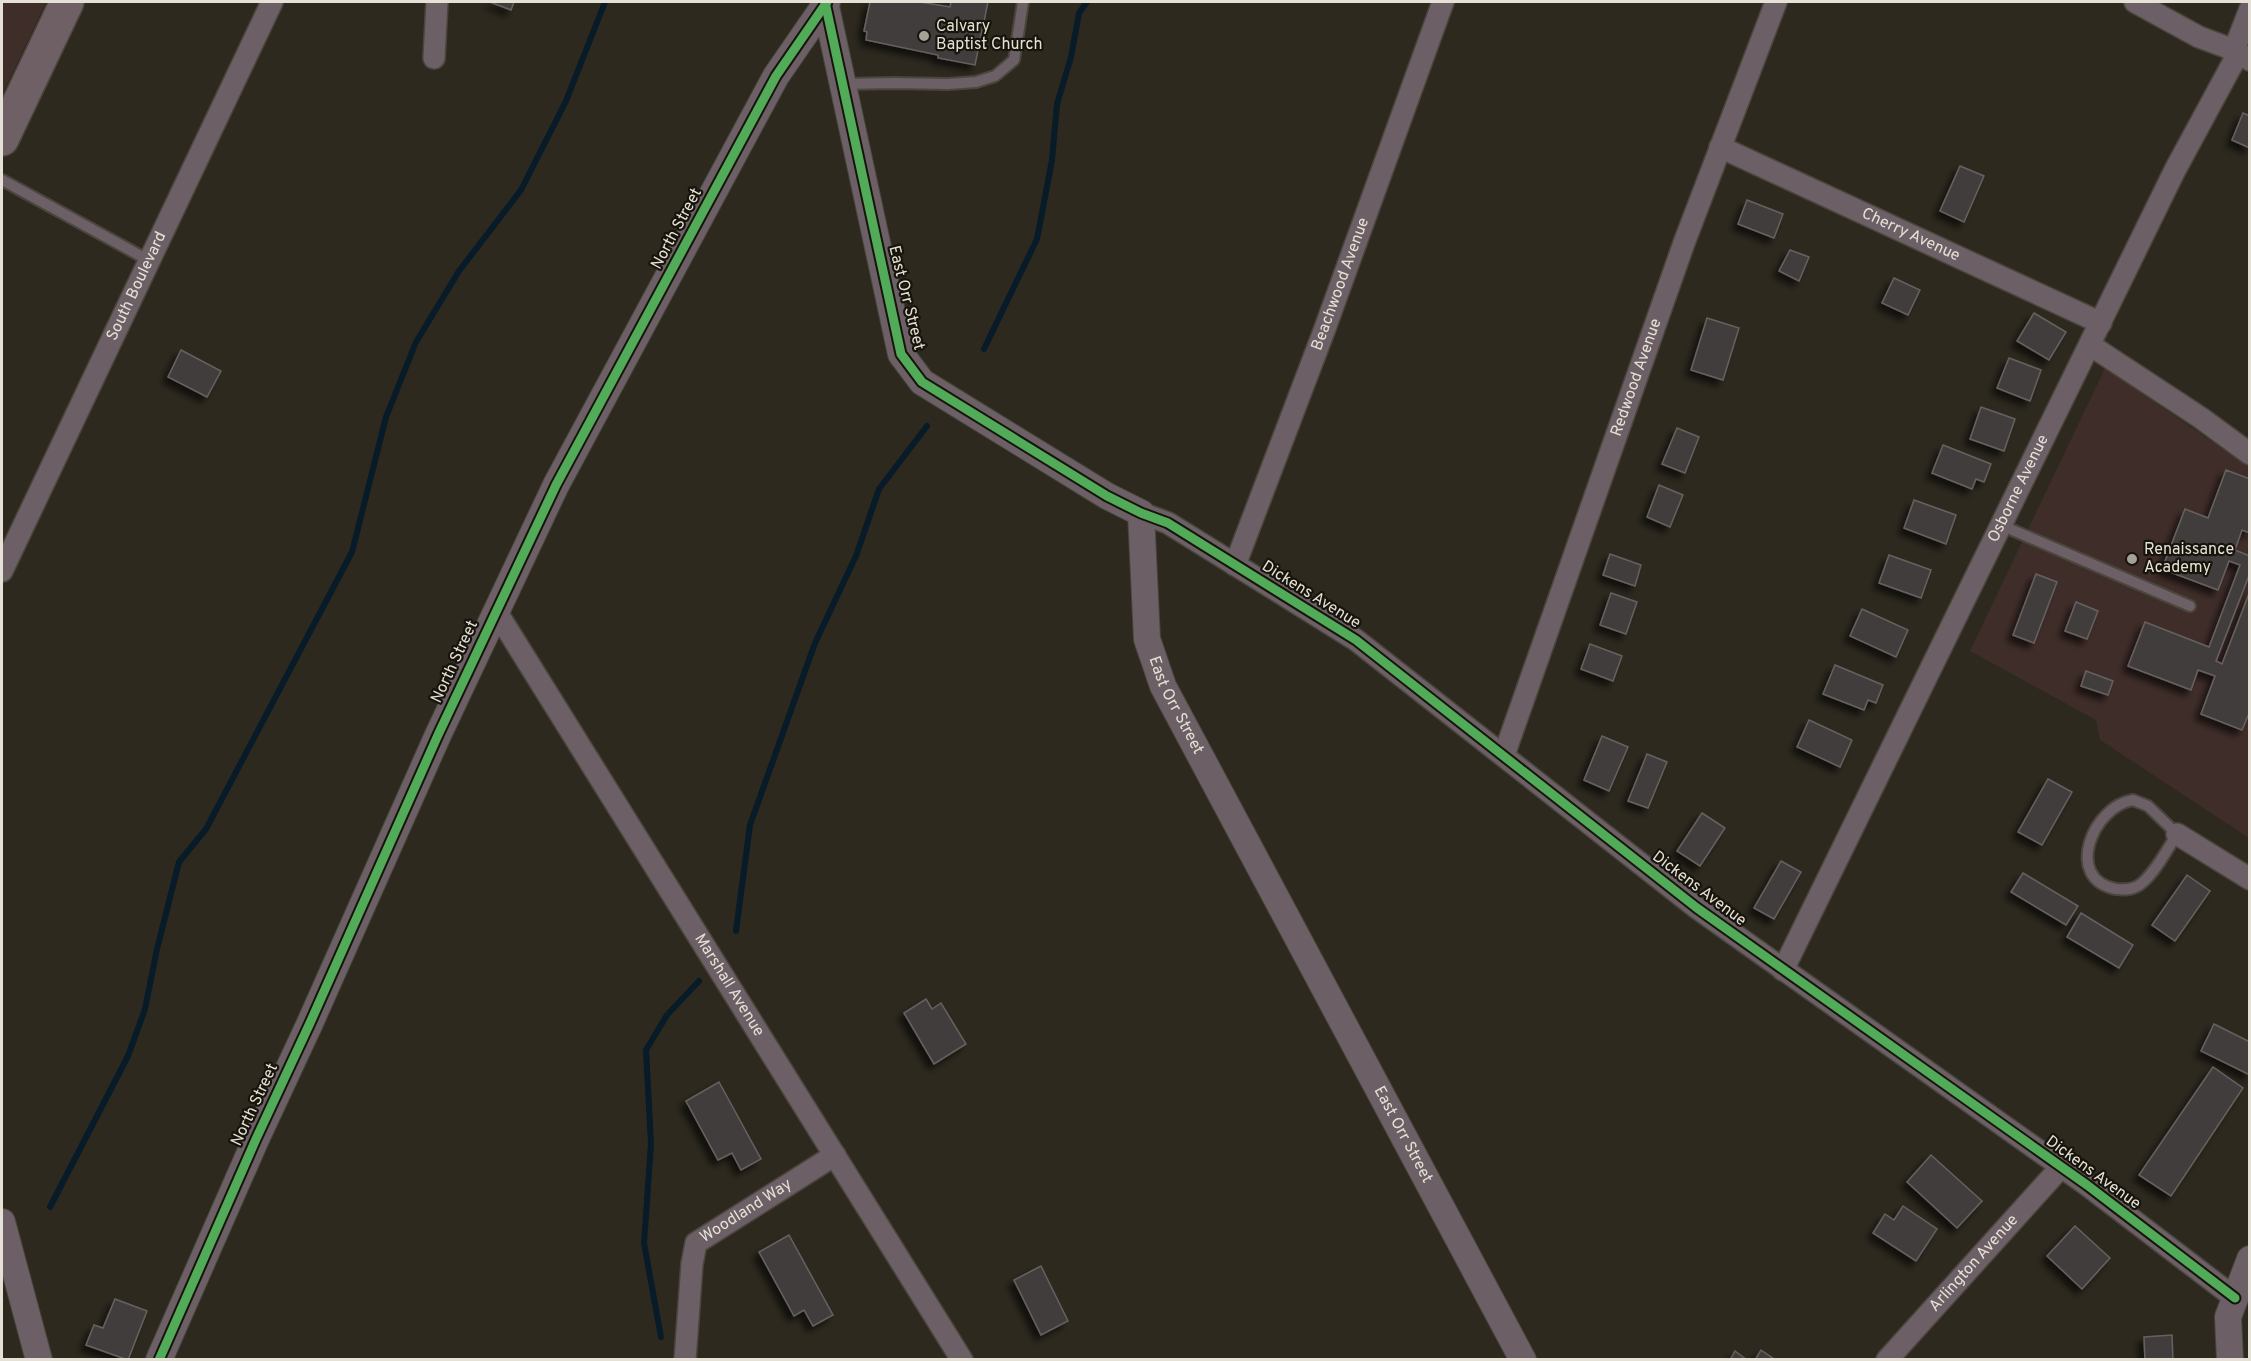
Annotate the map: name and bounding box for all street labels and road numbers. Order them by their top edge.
street label: North Street [647,185,707,273]
street label: Cherry Avenue [1858,204,1963,266]
street label: Beachwood Avenue [1307,215,1374,354]
street label: South Boulevard [103,229,171,344]
street label: East Orr Street [883,244,929,352]
street label: Redwood Avenue [1607,316,1667,439]
street label: Osborne Avenue [1984,431,2054,546]
street label: Dickens Avenue [1258,557,1364,633]
street label: North Street [427,617,483,707]
street label: East Orr Street [1144,654,1208,758]
street label: Dickens Avenue [1648,847,1750,931]
street label: Marshall Avenue [690,930,768,1040]
street label: North Street [227,1060,283,1150]
street label: East Orr Street [1369,1083,1437,1187]
street label: Dickens Avenue [2041,1132,2145,1214]
street label: Woodland Way [696,1175,796,1248]
street label: Arlington Avenue [1925,1211,2023,1316]

